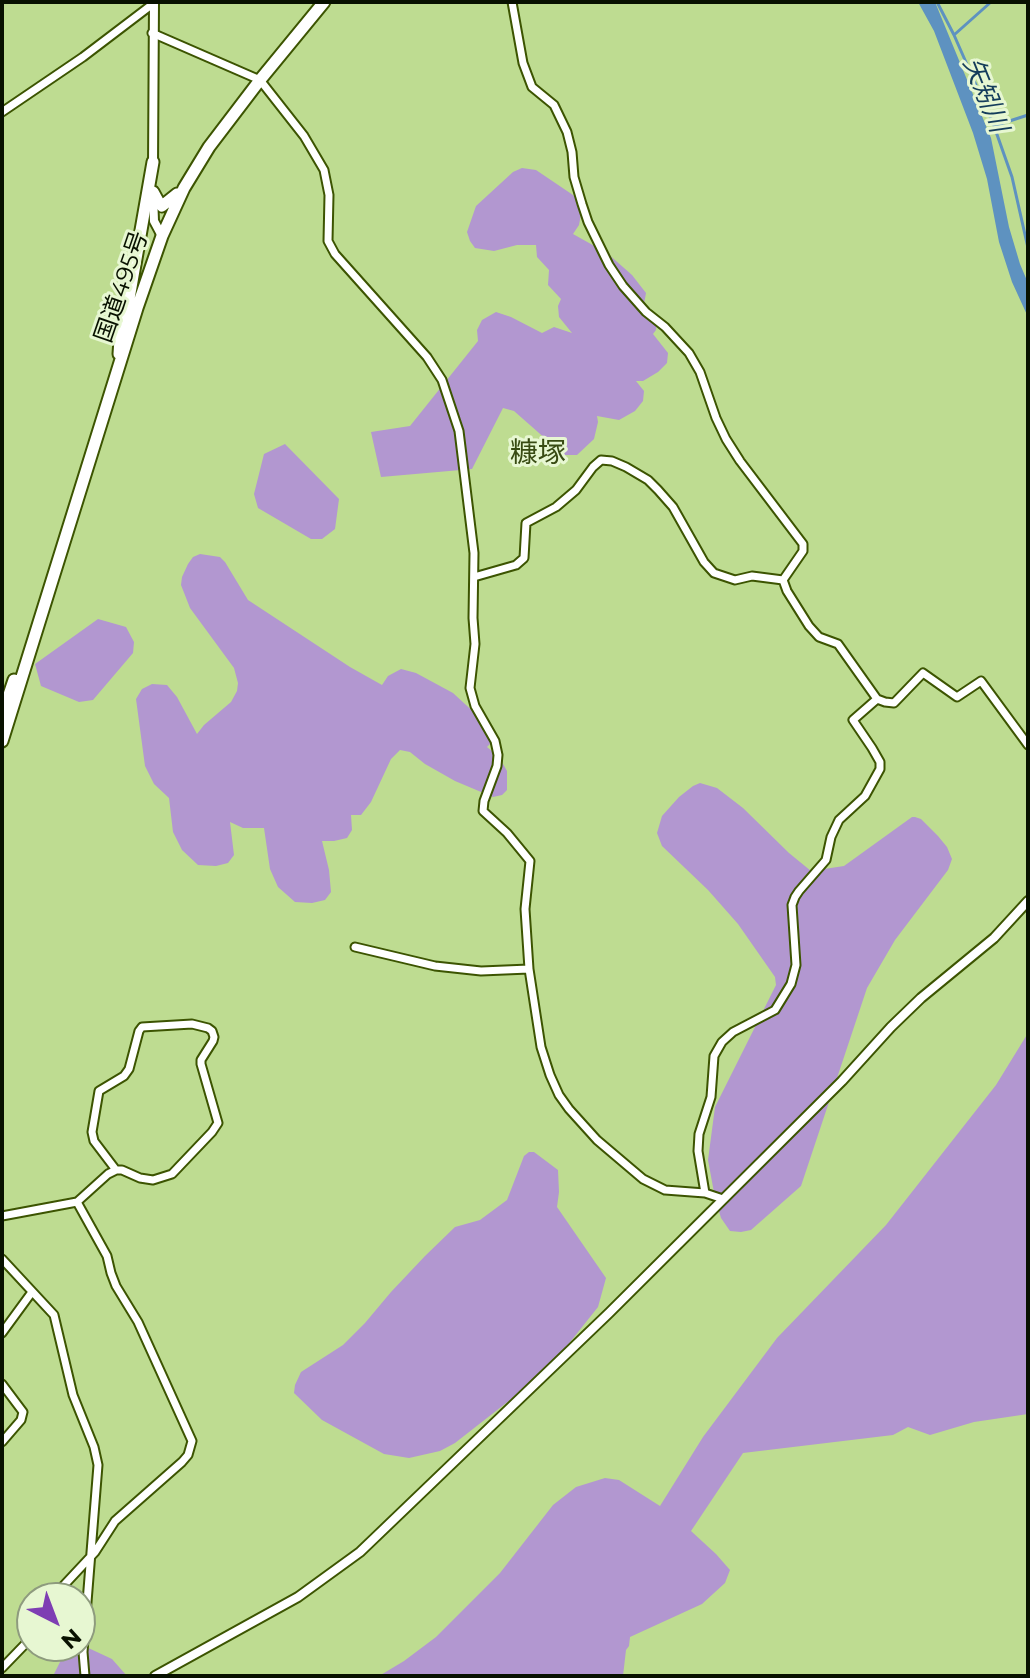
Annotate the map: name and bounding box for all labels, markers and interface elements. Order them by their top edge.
water label: 矢矧川 [956,53,1014,137]
street label: 国道495号 [90,228,154,346]
district label: 糠塚 [510,437,566,471]
north arrow [16,1582,96,1662]
text: N [55,1623,87,1655]

